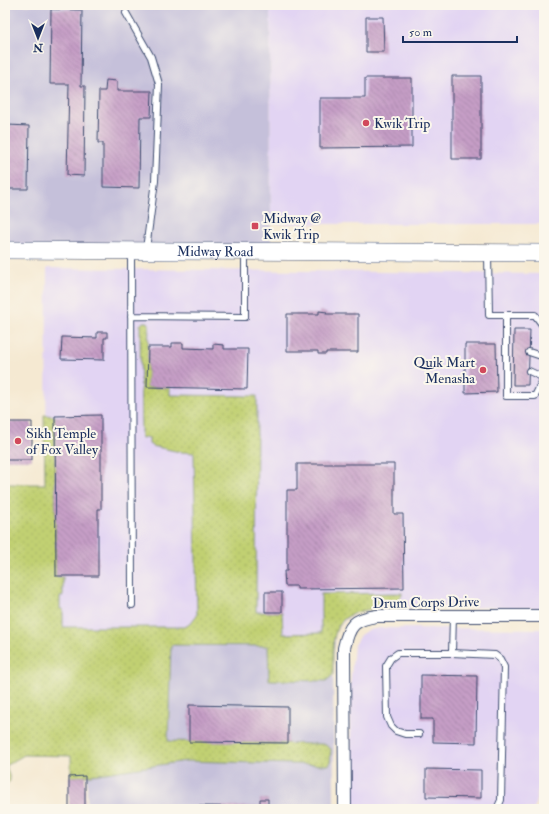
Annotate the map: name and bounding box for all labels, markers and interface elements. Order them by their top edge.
north arrow [18,18,58,58]
scale bar [403,18,517,44]
text: 50 m [409,25,433,40]
text: N [32,41,44,54]
place label: Kwik Trip [374,115,430,133]
marker: Kwik Trip [361,118,371,128]
place label: Midway @ Kwik Trip [263,210,321,244]
marker: Midway @ Kwik Trip [250,221,260,231]
street label: Midway Road [177,243,253,261]
place label: Quik Mart Menasha [414,354,475,387]
marker: Quik Mart Menasha [478,365,488,375]
place label: Sikh Temple of Fox Valley [26,425,99,459]
marker: Sikh Temple of Fox Valley [13,436,23,446]
street label: Drum Corps Drive [372,593,480,613]

